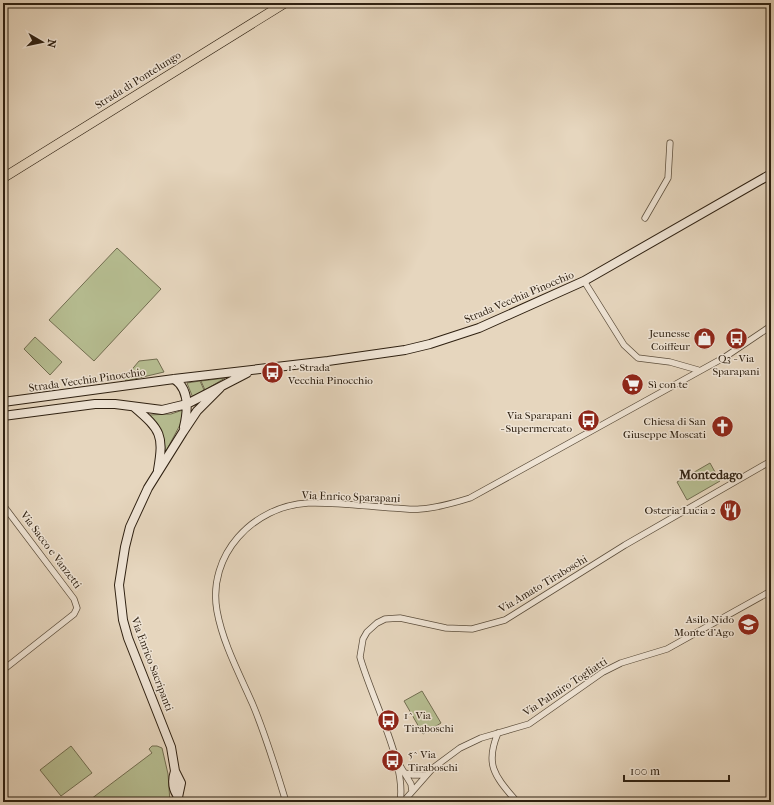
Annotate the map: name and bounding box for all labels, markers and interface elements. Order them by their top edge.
north arrow [22,22,62,62]
text: N [44,38,58,49]
street label: Strada di Pontelungo [93,48,184,112]
street label: Strada Vecchia Pinocchio [462,268,576,326]
bus stop icon: Q3 - Via Sparapani [723,325,749,351]
shop icon: Jeunesse Coiffeur [692,326,718,352]
place label: Jeunesse Coiffeur [648,327,691,353]
place label: Q3 - Via Sparapani [712,352,760,378]
bus stop icon: 1^ Strada Vecchia Pinocchio [260,360,286,386]
place label: 1^ Strada Vecchia Pinocchio [287,361,373,387]
street label: Strada Vecchia Pinocchio [28,365,147,395]
supermarket icon: Sì con te [619,371,645,397]
place label: Sì con te [648,378,688,391]
bus stop icon: Via Sparapani - Supermercato [575,408,601,434]
place label: Via Sparapani - Supermercato [500,409,573,435]
church icon: Chiesa di San Giuseppe Moscati [709,414,735,440]
place label: Chiesa di San Giuseppe Moscati [623,415,707,441]
district label: Montedago [678,467,743,483]
street label: Via Enrico Sparapani [300,489,401,505]
restaurant icon: Osteria Lucia 2 [718,497,744,523]
place label: Osteria Lucia 2 [644,504,716,517]
street label: Via Sacco e Vanzetti [17,508,85,592]
street label: Via Amato Tiraboschi [496,552,590,616]
school or university icon: Asilo Nido Monte d'Ago [736,612,762,638]
place label: Asilo Nido Monte d'Ago [674,613,734,639]
street label: Via Enrico Sacripanti [128,614,176,714]
street label: Via Palmiro Togliatti [520,655,610,720]
bus stop icon: 1^ Via Tiraboschi [375,708,401,734]
place label: 1^ Via Tiraboschi [404,709,455,735]
bus stop icon: 5^ Via Tiraboschi [379,747,405,773]
place label: 5^ Via Tiraboschi [408,748,459,774]
scale bar [624,757,729,783]
text: 100 m [630,764,660,778]

